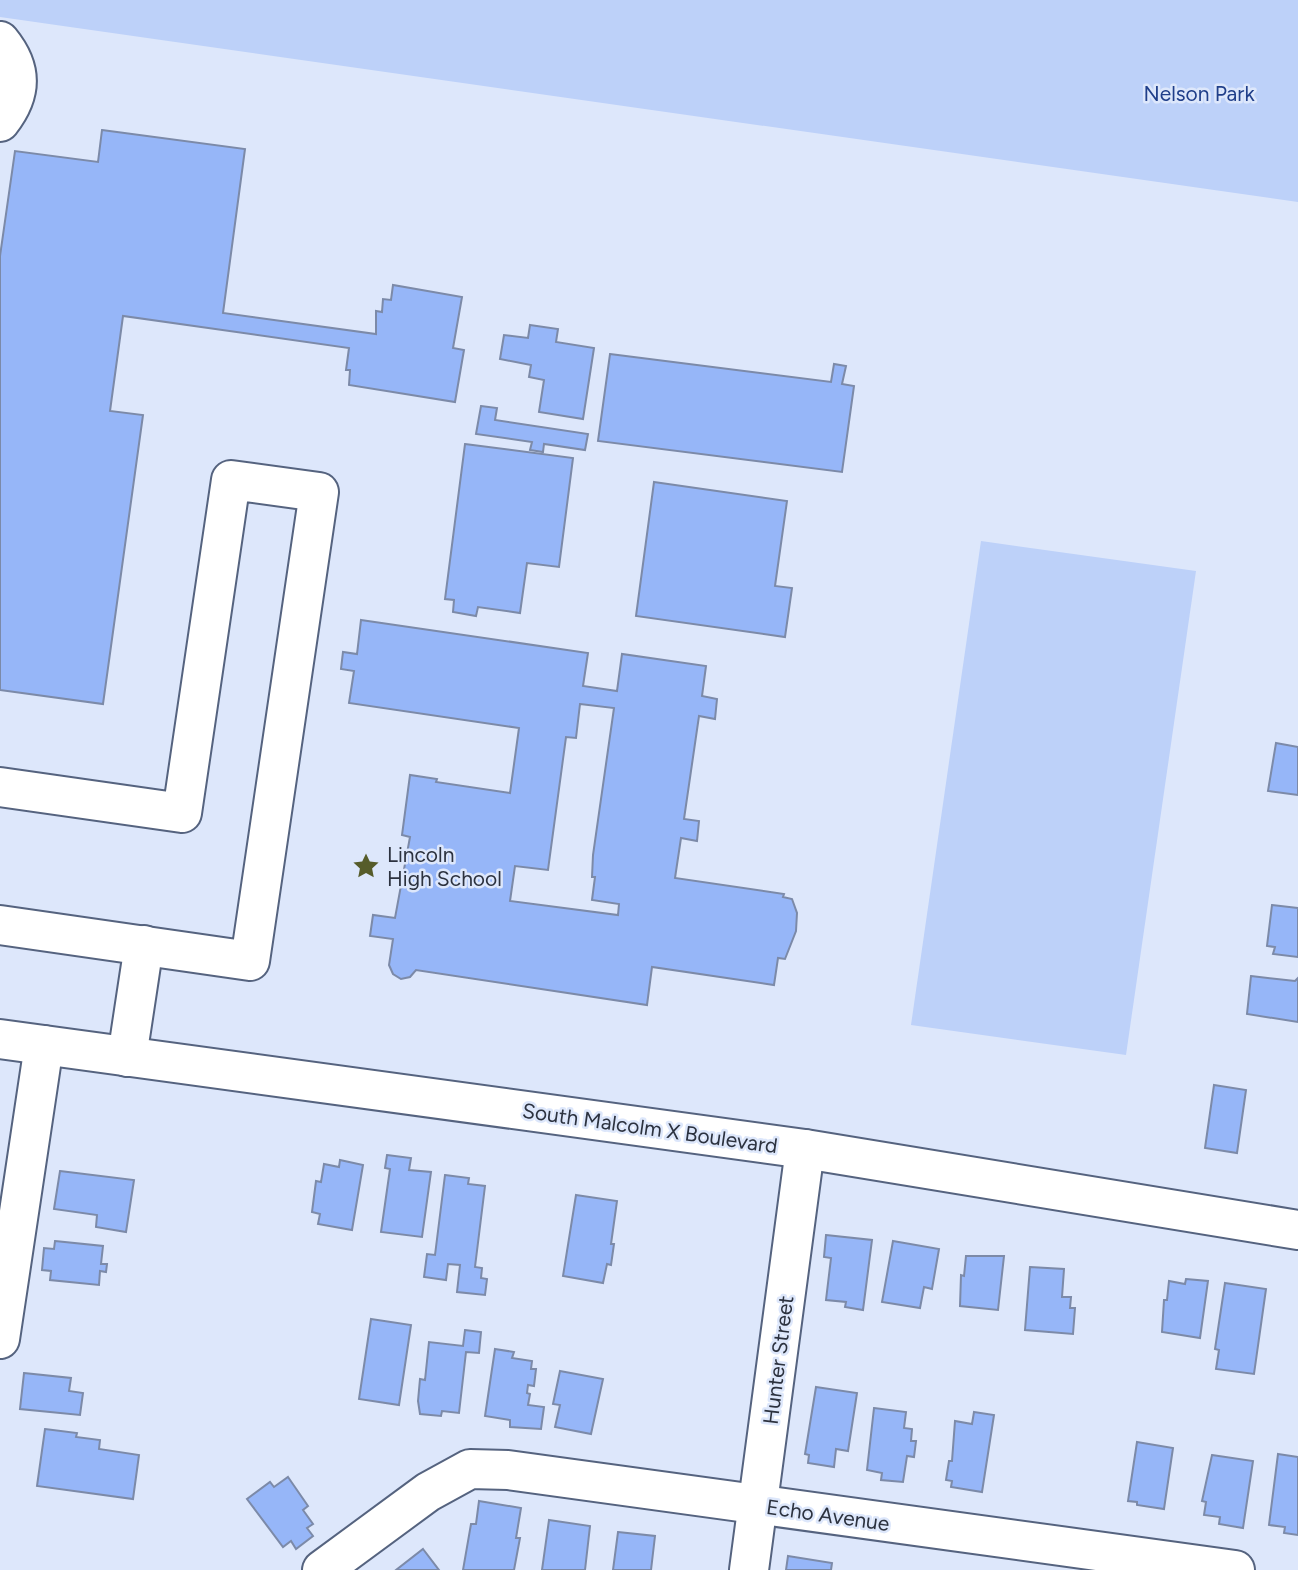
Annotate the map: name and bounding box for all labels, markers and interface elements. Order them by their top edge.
park label: Nelson Park [1143,81,1255,106]
place label: Lincoln High School [387,842,502,891]
place icon: Lincoln High School [351,851,381,881]
street label: South Malcolm X Boulevard [521,1098,779,1158]
street label: Hunter Street [758,1294,798,1426]
street label: Echo Avenue [765,1494,891,1536]

